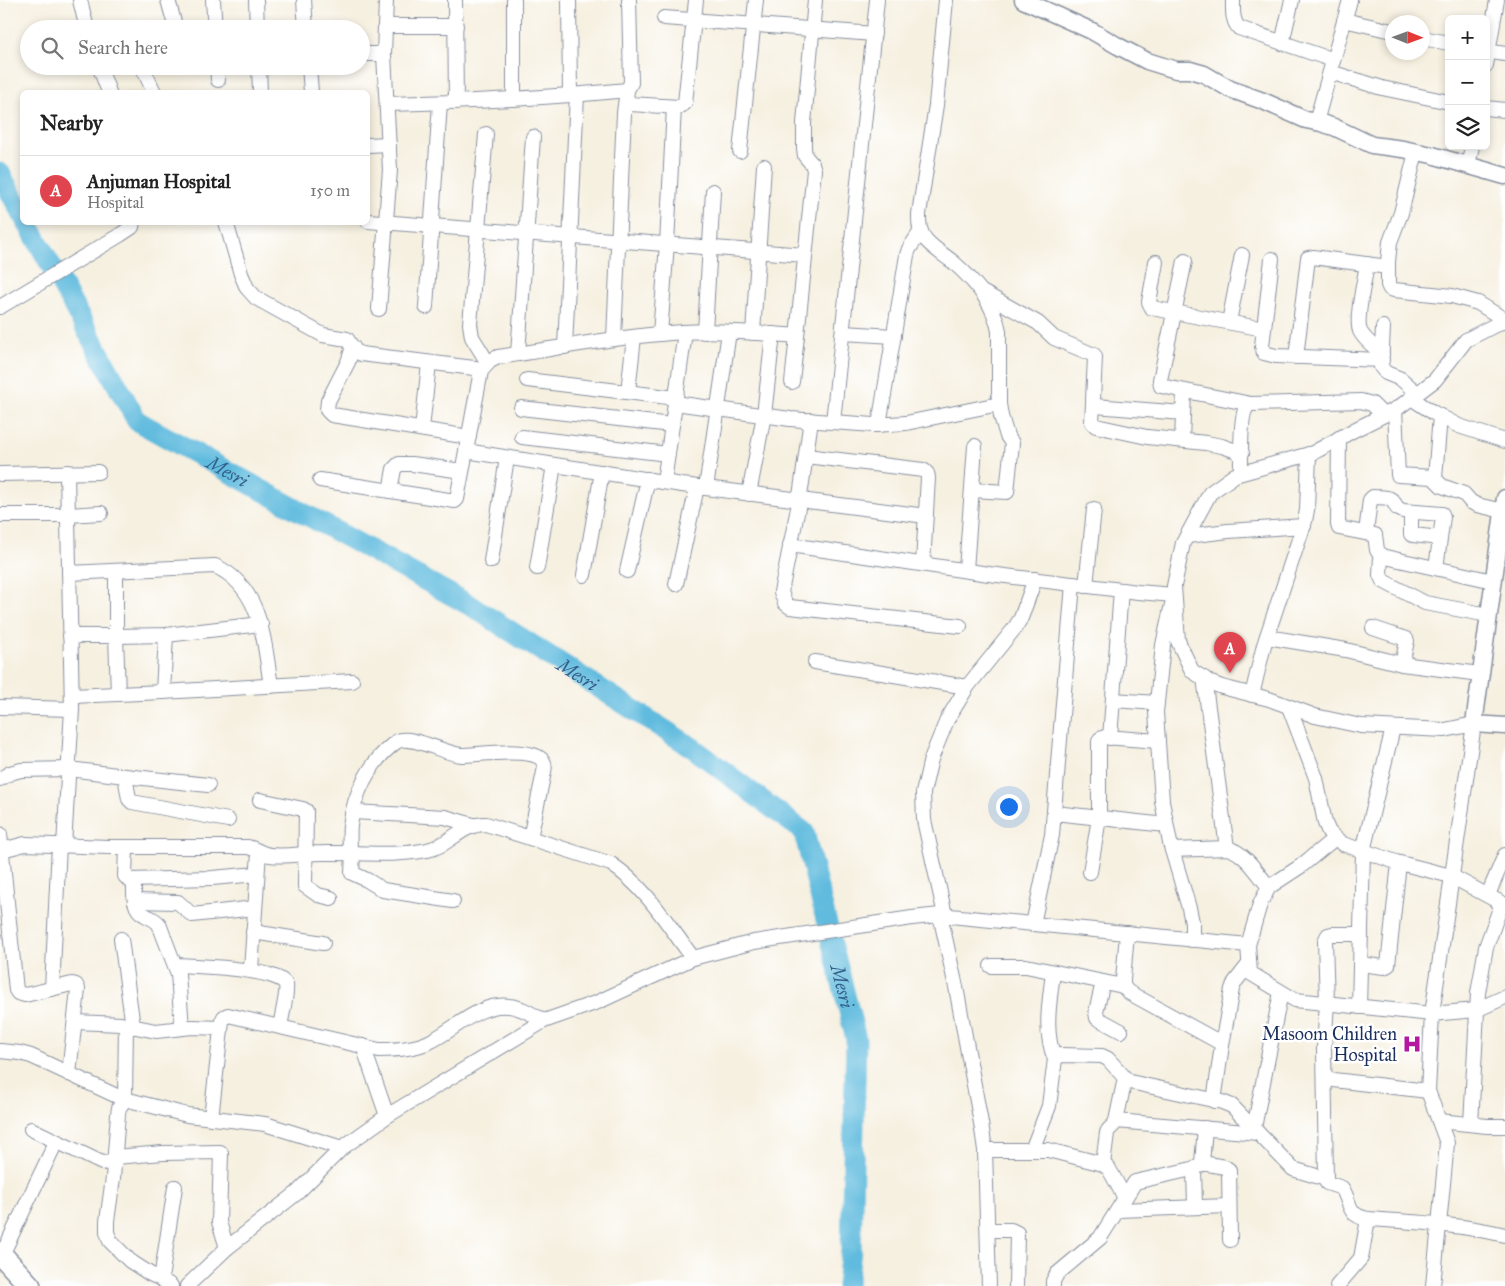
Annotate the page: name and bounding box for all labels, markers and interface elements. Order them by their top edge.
north arrow [1385,15,1430,60]
map controls [1445,15,1490,150]
button: + [1445,15,1490,60]
search box [20,20,370,75]
icon: search [38,34,66,62]
text: Search here [78,36,168,59]
button: − [1445,60,1490,105]
button: layers [1445,105,1490,150]
text: Nearby [40,110,103,136]
text: Anjuman Hospital [87,170,231,193]
text: A [51,181,61,200]
text: 150 m [310,181,350,200]
text: Hospital [87,193,144,212]
water label: Mesri [201,449,253,492]
pin: A [1214,632,1246,673]
water label: Mesri [551,652,603,696]
your location [996,794,1022,820]
water label: Mesri [826,960,859,1011]
place label: Masoom Children Hospital [1262,1023,1397,1066]
hospital icon: Masoom Children Hospital [1401,1033,1423,1055]

